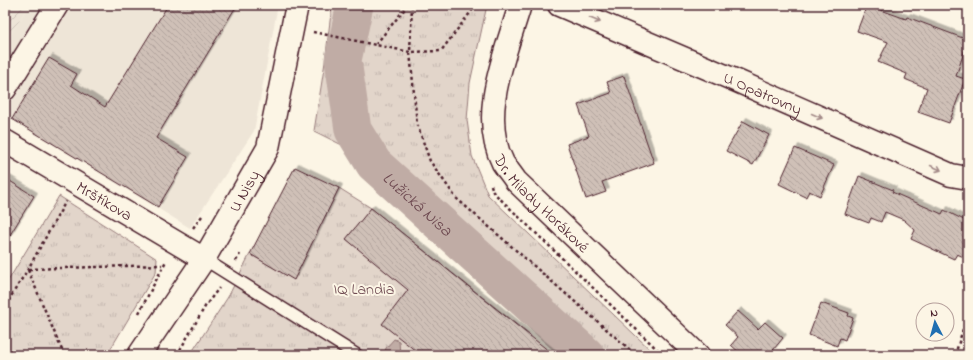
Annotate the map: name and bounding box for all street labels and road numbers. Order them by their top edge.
street label: U Opatrovny [719,67,805,122]
street label: Dr. Milady Horákové [486,150,595,260]
street label: U Nisy [224,166,267,217]
street label: Mrštíkova [71,176,136,228]

